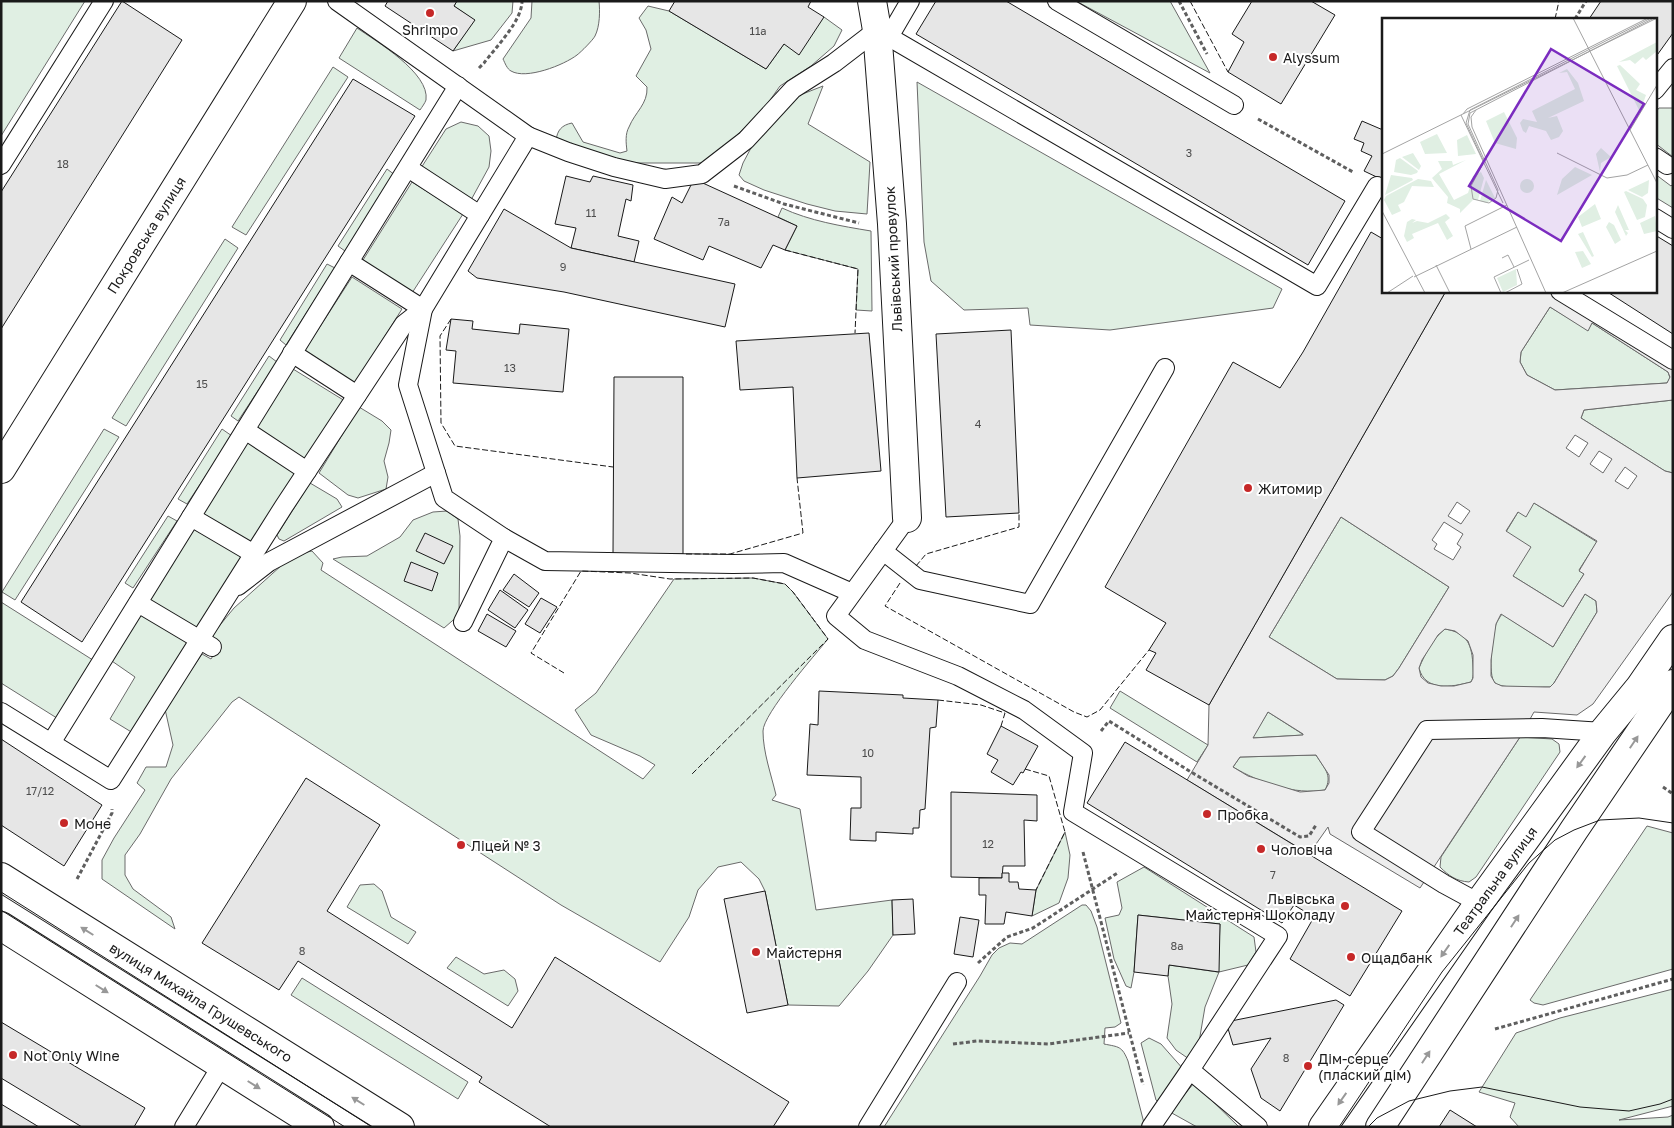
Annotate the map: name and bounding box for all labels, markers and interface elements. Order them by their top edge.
marker: Shrimpo [424,7,436,19]
inset map [1382,18,1656,292]
place label: Shrimpo [402,21,458,38]
house number: 11а [750,24,766,37]
place label: Alyssum [1283,49,1340,66]
marker: Alyssum [1267,51,1279,63]
house number: 3 [1186,146,1192,159]
house number: 18 [57,157,69,170]
street label: Покровська вулиця [103,173,189,297]
street label: Львівський провулок [881,186,905,332]
house number: 11 [586,206,596,219]
house number: 7а [718,215,730,228]
house number: 9 [560,260,566,273]
house number: 13 [504,361,516,374]
house number: 15 [196,377,208,390]
house number: 4 [975,417,982,430]
place label: Житомир [1258,480,1322,497]
marker: Житомир [1242,482,1254,494]
one-way arrow [1629,735,1638,748]
house number: 10 [862,746,874,759]
one-way arrow [1575,755,1586,768]
house number: 17/12 [26,784,54,797]
place label: Пробка [1217,806,1269,823]
marker: Пробка [1201,808,1213,820]
place label: Моне [74,815,111,832]
marker: Моне [58,817,70,829]
street label: Театральна вулиця [1450,823,1540,939]
place label: Ліцей № 3 [471,837,541,854]
house number: 12 [982,837,994,850]
marker: Ліцей № 3 [455,839,467,851]
place label: Чоловіча [1271,841,1333,858]
marker: Чоловіча [1255,843,1267,855]
house number: 7 [1270,868,1276,881]
place label: Львівська Майстерня Шоколаду [1185,890,1335,923]
marker: Львівська Майстерня Шоколаду [1339,900,1351,912]
one-way arrow [1510,914,1519,927]
one-way arrow [81,926,94,936]
street label: вулиця Михайла Грушевського [107,939,295,1065]
house number: 8а [1171,939,1183,952]
house number: 8 [299,944,306,957]
place label: Майстерня [766,944,842,961]
one-way arrow [1440,945,1450,958]
marker: Майстерня [750,946,762,958]
place label: Ощадбанк [1361,949,1432,966]
marker: Ощадбанк [1345,951,1357,963]
one-way arrow [95,984,108,994]
place label: Not Only Wine [23,1047,120,1064]
marker: Not Only Wine [7,1049,19,1061]
place label: Дім-серце (плаский дім) [1318,1050,1412,1083]
one-way arrow [1421,1050,1430,1063]
house number: 8 [1283,1051,1290,1064]
marker: Дім-серце (плаский дім) [1302,1060,1314,1072]
one-way arrow [247,1080,261,1090]
one-way arrow [1337,1092,1347,1106]
one-way arrow [352,1096,365,1106]

